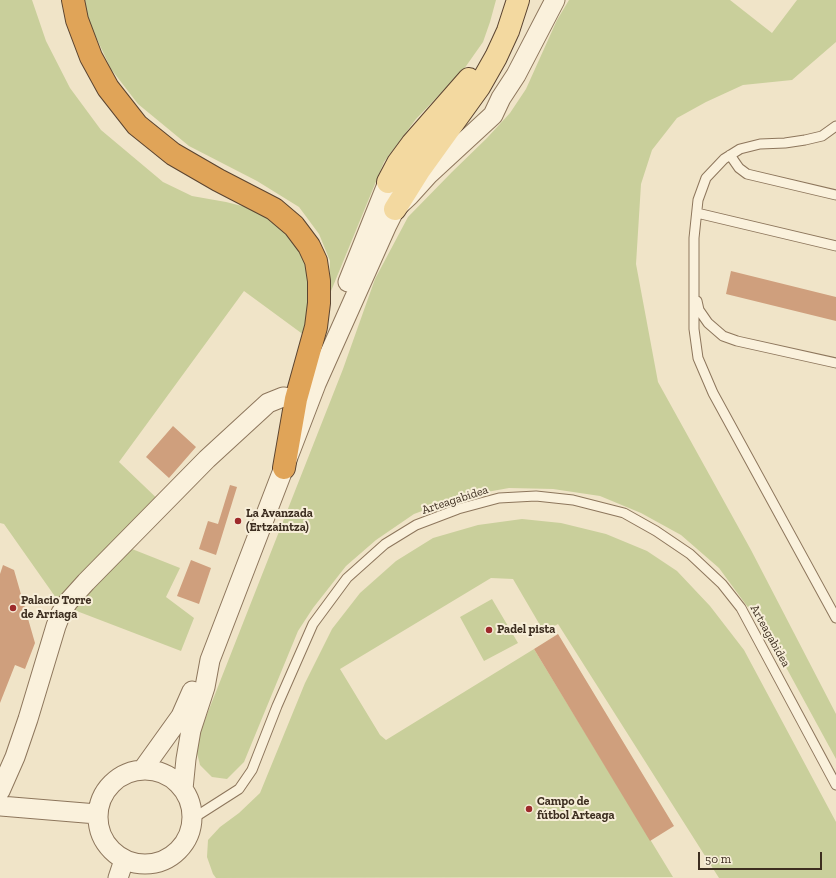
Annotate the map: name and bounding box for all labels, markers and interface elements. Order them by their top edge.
street label: Arteagabidea [420,483,490,517]
place label: La Avanzada (Ertzaintza) [246,507,313,535]
marker: La Avanzada (Ertzaintza) [233,516,243,526]
place label: Palacio Torre de Arriaga [21,594,91,622]
street label: Arteagabidea [747,602,793,670]
marker: Palacio Torre de Arriaga [8,603,18,613]
place label: Padel pista [497,623,555,637]
marker: Padel pista [484,625,494,635]
place label: Campo de fútbol Arteaga [537,795,615,823]
marker: Campo de fútbol Arteaga [524,804,534,814]
scale bar [700,844,824,870]
text: 50 m [705,852,731,866]

